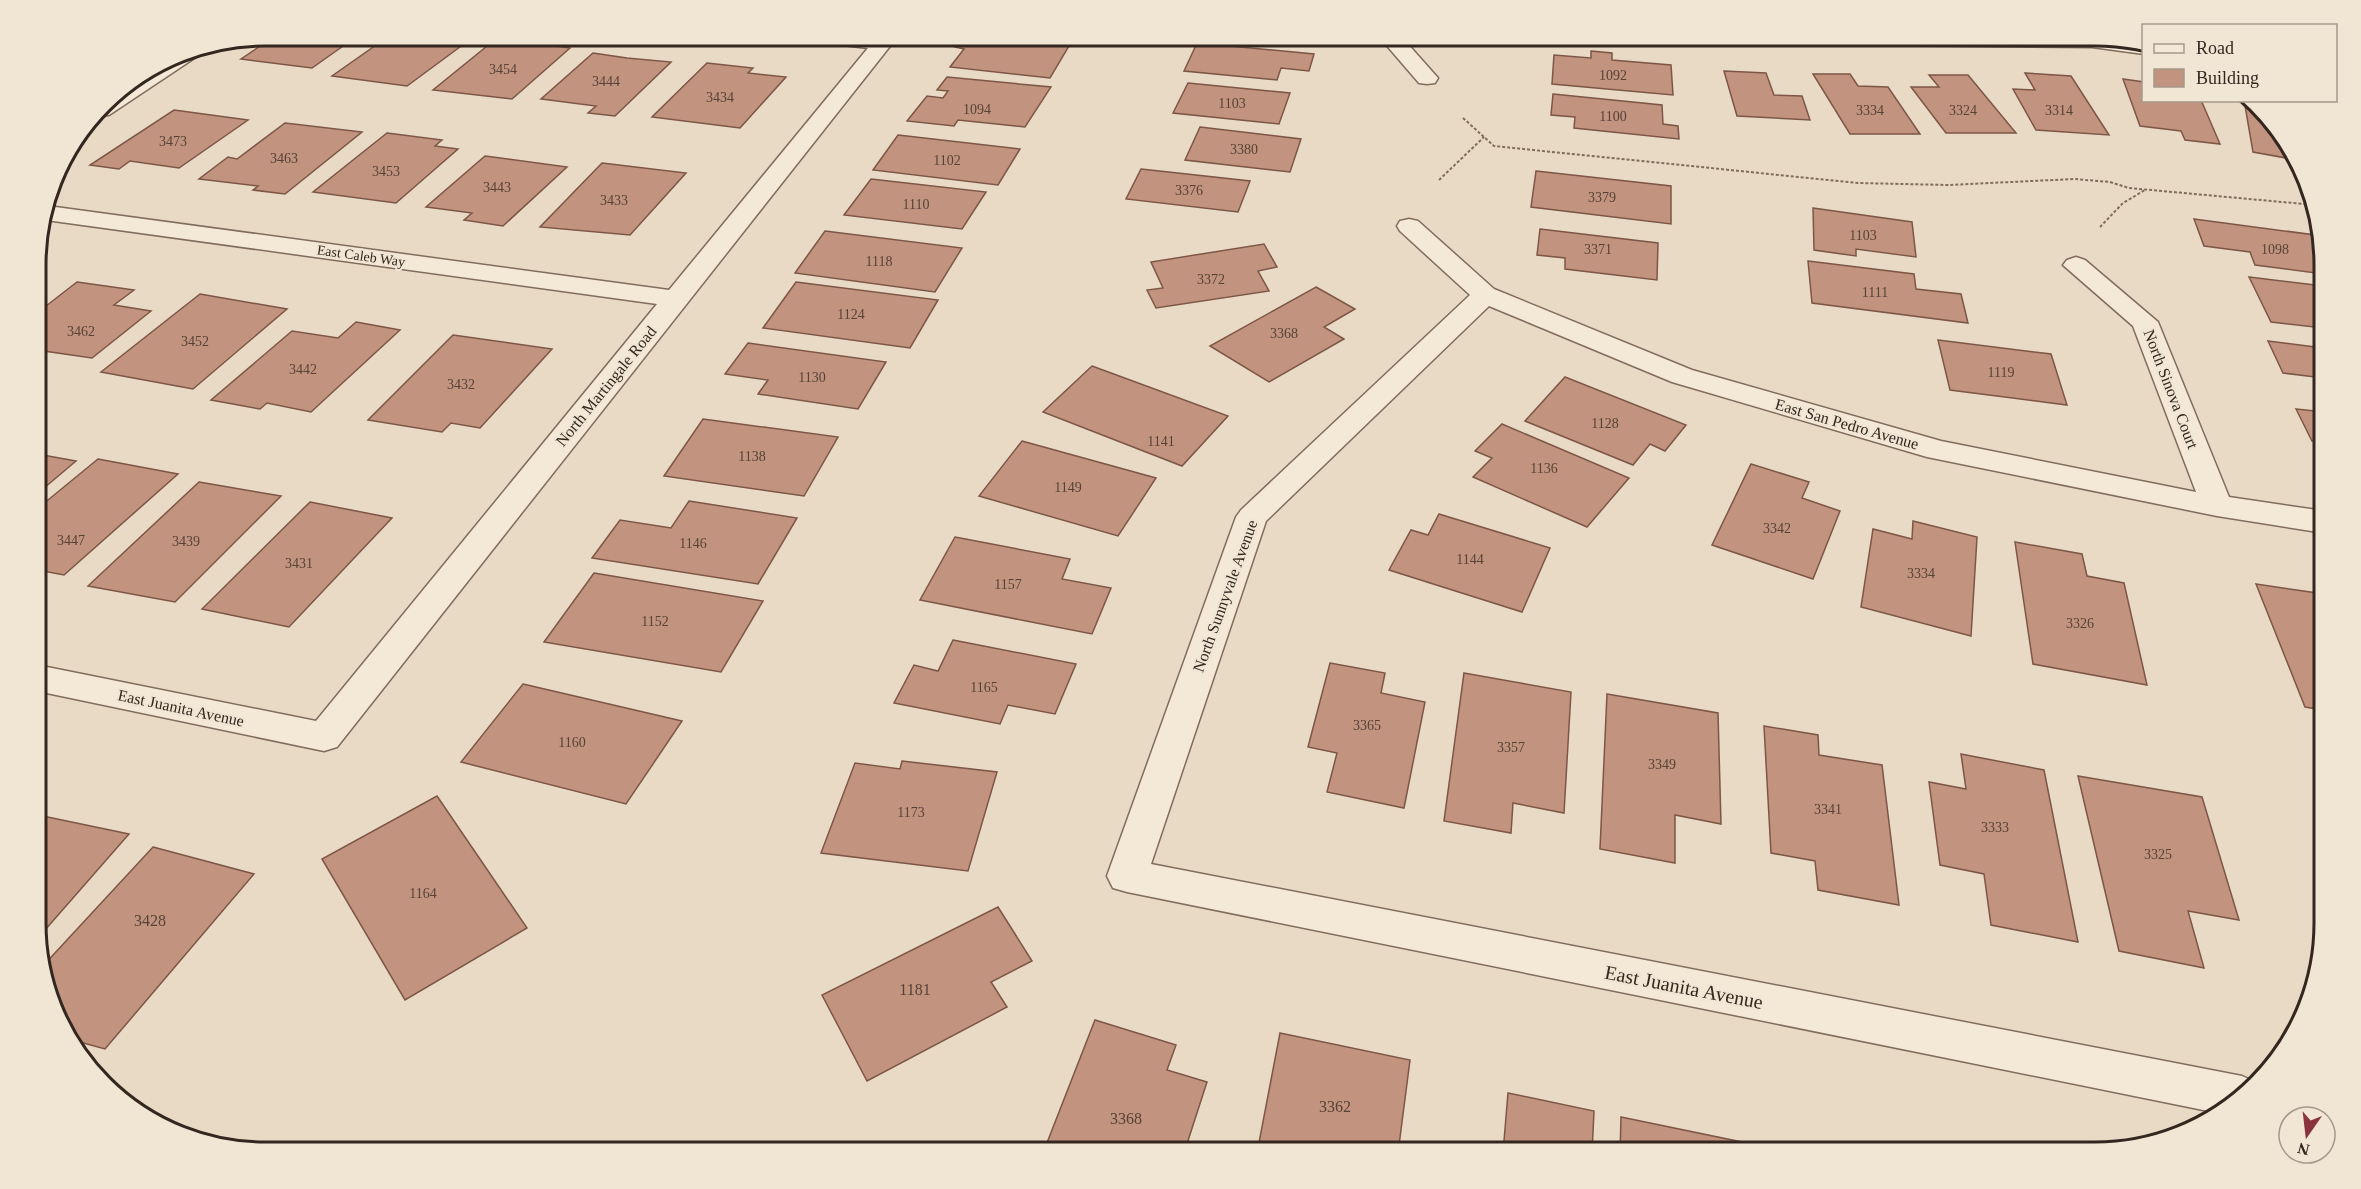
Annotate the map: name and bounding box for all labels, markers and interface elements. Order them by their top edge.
legend [2142,24,2337,102]
text: Road [2196,38,2234,58]
house number: 3454 [489,62,517,77]
house number: 1092 [1599,68,1627,83]
text: Building [2196,68,2259,88]
house number: 3444 [592,74,620,89]
house number: 3434 [706,90,734,105]
house number: 1103 [1218,96,1246,111]
house number: 1094 [963,102,991,117]
house number: 3334 [1856,103,1884,118]
house number: 3324 [1949,103,1977,118]
house number: 3314 [2045,103,2073,118]
house number: 1100 [1599,109,1627,124]
house number: 3473 [159,134,187,149]
house number: 3380 [1230,142,1258,157]
house number: 3463 [270,151,298,166]
house number: 1102 [933,153,961,168]
house number: 3453 [372,164,400,179]
house number: 3443 [483,180,511,195]
house number: 3376 [1175,183,1203,198]
house number: 3379 [1588,190,1616,205]
house number: 3433 [600,193,628,208]
house number: 1110 [903,197,929,212]
house number: 1103 [1849,228,1877,243]
street label: East Caleb Way [316,242,406,270]
house number: 3371 [1584,242,1612,257]
house number: 1098 [2261,242,2289,257]
house number: 1118 [866,254,892,269]
house number: 3372 [1197,272,1225,287]
house number: 1111 [1862,285,1888,300]
house number: 1124 [837,307,865,322]
street label: North Martingale Road [552,323,660,450]
house number: 3462 [67,324,95,339]
house number: 3368 [1270,326,1298,341]
street label: North Sinova Court [2140,327,2202,451]
house number: 3452 [181,334,209,349]
house number: 3442 [289,362,317,377]
house number: 1119 [1988,365,2014,380]
house number: 1130 [798,370,826,385]
house number: 3432 [447,377,475,392]
street label: East San Pedro Avenue [1773,395,1921,453]
house number: 1128 [1591,416,1619,431]
house number: 1141 [1147,434,1175,449]
house number: 1138 [738,449,766,464]
house number: 1136 [1530,461,1558,476]
house number: 1149 [1054,480,1082,495]
street label: North Sunnyvale Avenue [1190,518,1261,675]
house number: 3342 [1763,521,1791,536]
house number: 3447 [57,533,85,548]
house number: 3439 [172,534,200,549]
house number: 1146 [679,536,707,551]
house number: 1144 [1456,552,1484,567]
house number: 3431 [285,556,313,571]
house number: 3334 [1907,566,1935,581]
house number: 1157 [994,577,1022,592]
house number: 1152 [641,614,669,629]
house number: 3326 [2066,616,2094,631]
house number: 1165 [970,680,998,695]
street label: East Juanita Avenue [116,686,246,730]
house number: 3365 [1353,718,1381,733]
house number: 1160 [558,735,586,750]
house number: 3357 [1497,740,1525,755]
house number: 3349 [1648,757,1676,772]
house number: 3341 [1814,802,1842,817]
house number: 1173 [897,805,925,820]
house number: 3333 [1981,820,2009,835]
house number: 3325 [2144,847,2172,862]
house number: 1164 [409,886,437,901]
house number: 3428 [134,912,166,929]
street label: East Juanita Avenue [1603,961,1765,1013]
house number: 1181 [899,981,931,998]
house number: 3362 [1319,1098,1351,1115]
north arrow [2277,1105,2337,1165]
house number: 3368 [1110,1110,1142,1127]
text: N [2295,1139,2311,1159]

